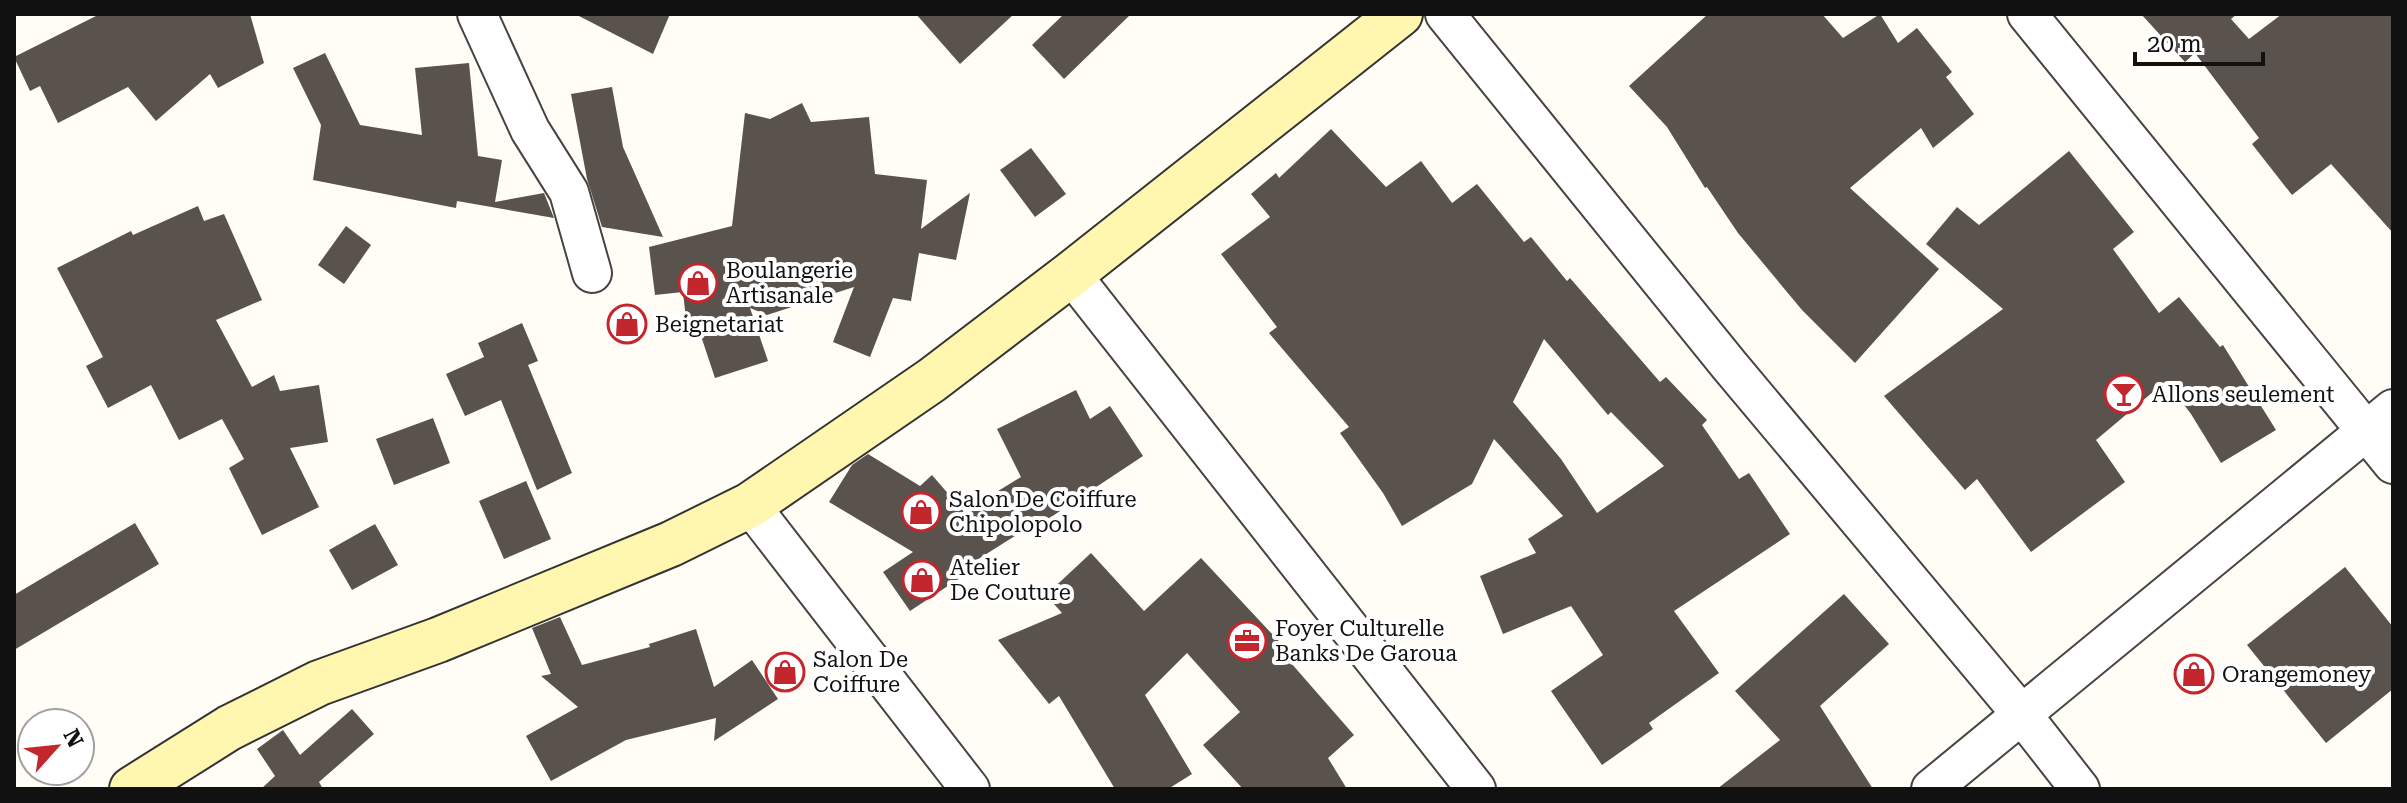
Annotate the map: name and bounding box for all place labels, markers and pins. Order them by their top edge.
place label: Boulangerie Artisanale [726,258,853,308]
shop icon: Boulangerie Artisanale [677,262,719,304]
shop icon: Beignetariat [606,303,648,345]
place label: Beignetariat [655,312,784,337]
bar icon: Allons seulement [2103,373,2145,415]
place label: Allons seulement [2152,382,2335,407]
place label: Salon De Coiffure Chipolopolo [949,487,1137,537]
shop icon: Salon De Coiffure Chipolopolo [900,491,942,533]
place label: Atelier De Couture [950,555,1071,605]
shop icon: Atelier De Couture [901,559,943,601]
place label: Foyer Culturelle Banks De Garoua [1275,616,1457,666]
office icon: Foyer Culturelle Banks De Garoua [1226,620,1268,662]
place label: Salon De Coiffure [813,647,908,697]
shop icon: Salon De Coiffure [764,651,806,693]
shop icon: Orangemoney [2173,653,2215,695]
place label: Orangemoney [2222,662,2371,687]

